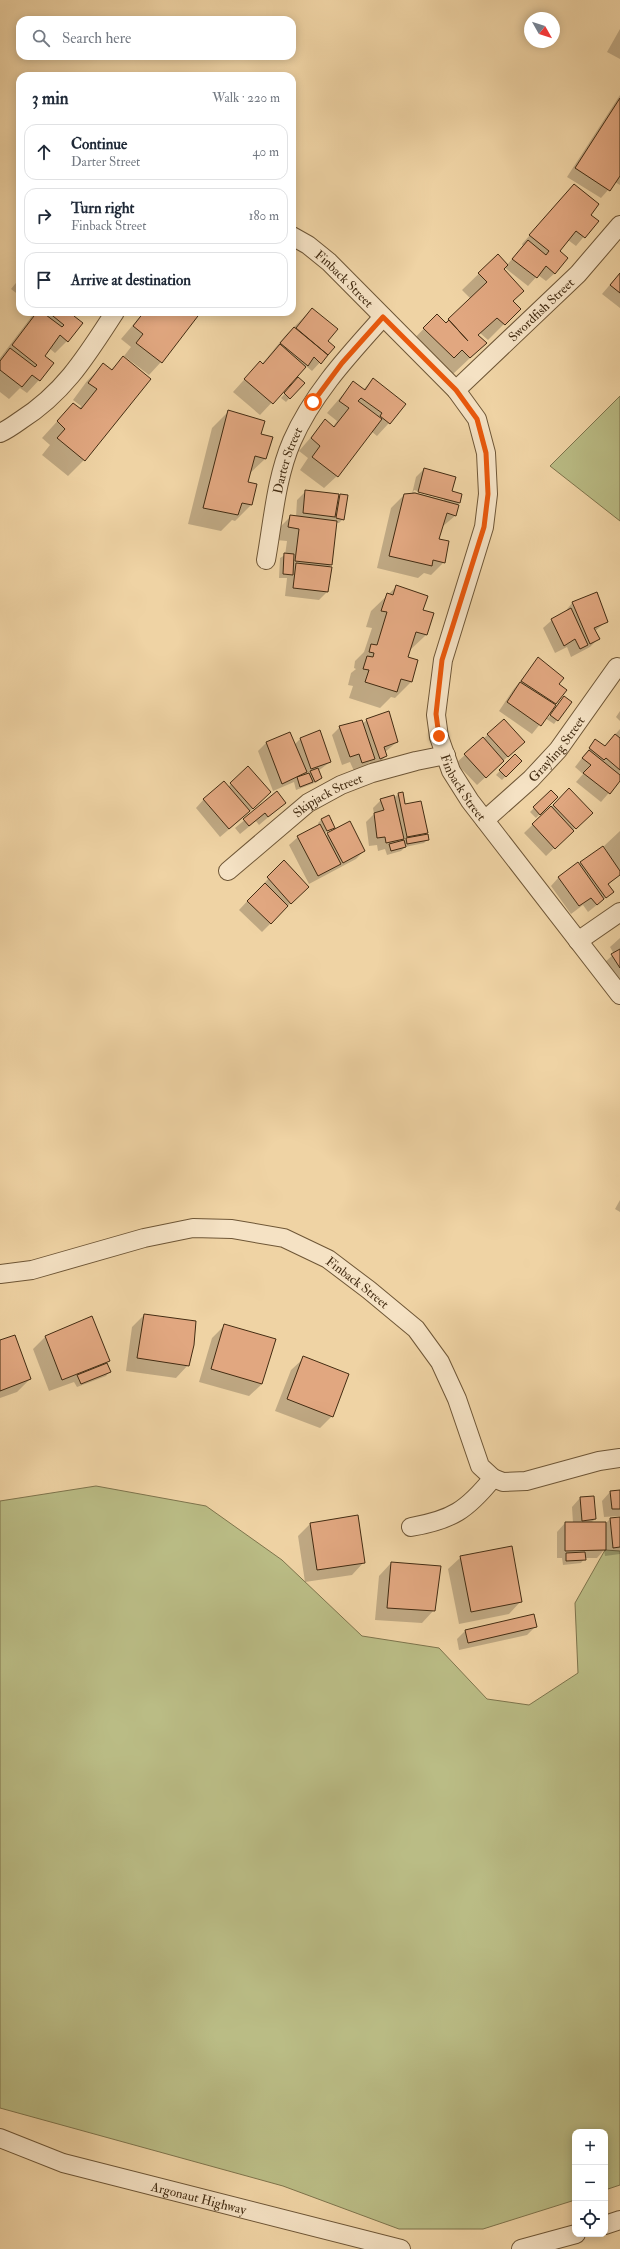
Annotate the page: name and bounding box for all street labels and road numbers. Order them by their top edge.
street label: Finback Street [312,247,376,311]
street label: Swordfish Street [505,275,578,345]
street label: Darter Street [270,425,306,495]
street label: Grayling Street [525,713,589,786]
street label: Finback Street [437,752,489,824]
street label: Skipjack Street [290,770,365,821]
street label: Finback Street [323,1253,392,1312]
street label: Argonaut Highway [148,2179,248,2219]

